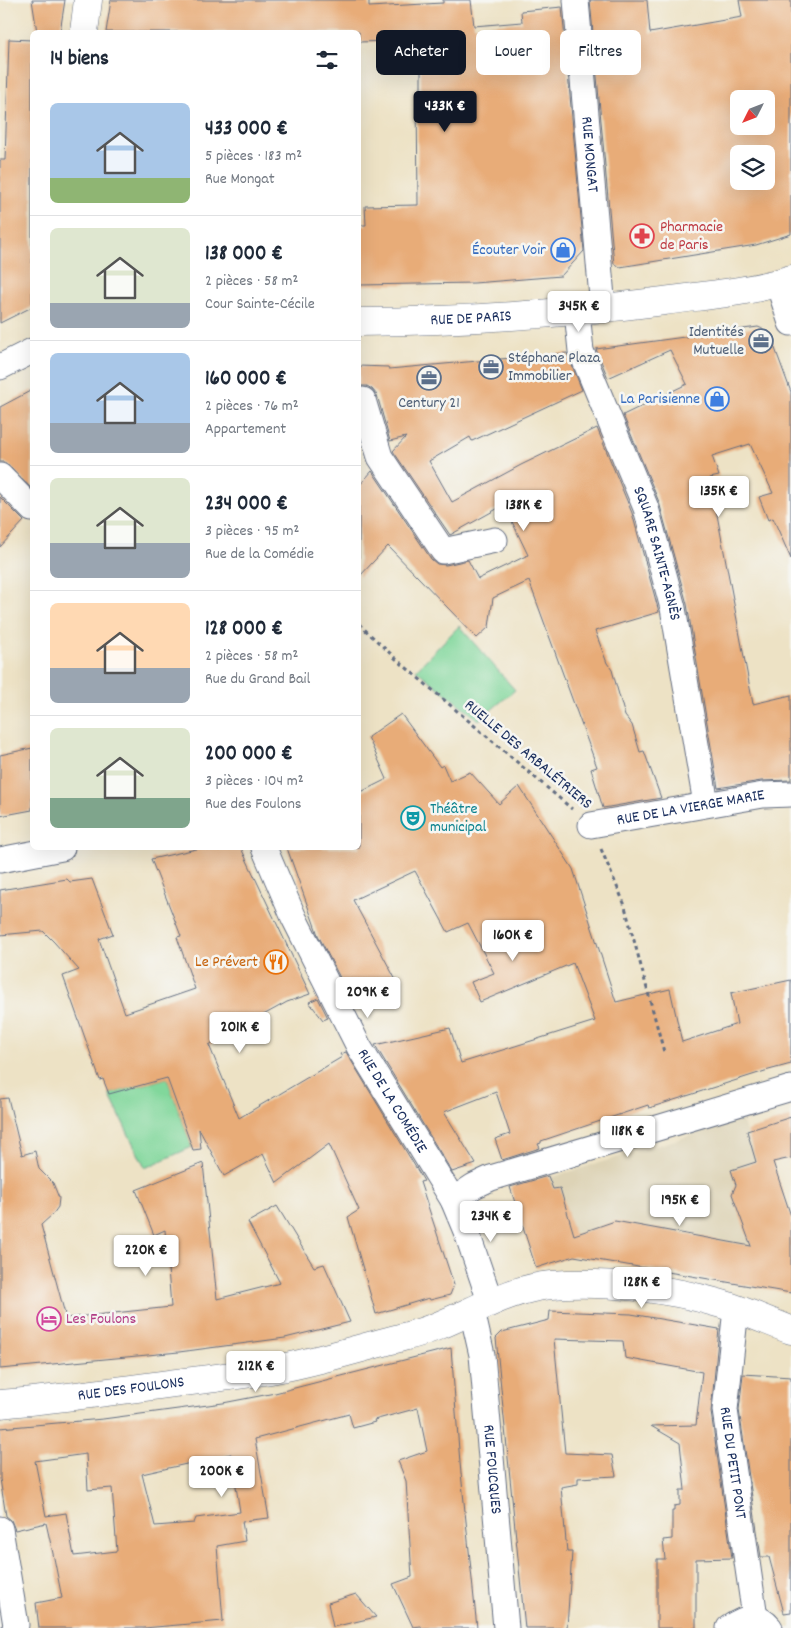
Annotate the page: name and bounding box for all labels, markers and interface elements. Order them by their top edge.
chip: Acheter [376,30,466,75]
chip: Louer [476,30,550,75]
chip: Filtres [560,30,641,75]
text: 14 biens [50,45,109,75]
icon: filters [313,46,341,74]
pin: 433K € [404,90,486,133]
north arrow [730,90,775,135]
map controls [730,90,775,190]
text: 433K € [425,95,465,118]
text: 433 000 € [205,115,288,145]
street label: RUE MONGAT [575,115,604,194]
icon: home [90,123,150,183]
text: 5 pièces · 183 m² [205,145,302,168]
button: layers [730,145,775,190]
text: Rue Mongat [205,168,275,191]
place label: Pharmacie de Paris [660,216,723,257]
pharmacy icon: Pharmacie de Paris [629,223,655,249]
shop icon: Écouter Voir [550,237,576,263]
place label: Écouter Voir [472,239,546,262]
text: 138 000 € [205,240,283,270]
icon: home [90,248,150,308]
text: 2 pièces · 58 m² [205,270,298,293]
pin: 345K € [538,290,620,333]
text: Cour Sainte-Cécile [205,293,315,316]
text: 345K € [558,295,600,318]
street label: RUE DE PARIS [430,305,512,332]
place label: Identités Mutuelle [689,321,744,362]
office icon: Identités Mutuelle [748,328,774,354]
place label: Stéphane Plaza Immobilier [508,347,601,388]
office icon: Stéphane Plaza Immobilier [478,354,504,380]
text: 160 000 € [205,365,287,395]
office icon: Century 21 [416,365,442,391]
icon: home [90,373,150,433]
shop icon: La Parisienne [704,386,730,412]
place label: La Parisienne [620,388,700,411]
place label: Century 21 [398,392,460,415]
text: 2 pièces · 76 m² [205,395,299,418]
text: Appartement [205,418,286,441]
pin: 135K € [678,476,760,518]
text: 135K € [700,480,738,503]
street label: SQUARE SAINTE-AGNÈS [627,483,686,622]
text: 234 000 € [205,490,288,520]
pin: 138K € [483,490,565,532]
text: 138K € [505,494,543,517]
icon: home [90,498,150,558]
text: 3 pièces · 95 m² [205,520,299,543]
text: Rue de la Comédie [205,543,314,566]
text: 128 000 € [205,615,283,645]
icon: home [90,623,150,683]
text: 2 pièces · 58 m² [205,645,298,668]
text: Rue du Grand Bail [205,668,310,691]
street label: RUELLE DES ARBALÉTRIERS [459,694,597,816]
text: 200 000 € [205,740,293,770]
icon: home [90,748,150,808]
text: 3 pièces · 104 m² [205,770,304,793]
street label: RUE DE LA VIERGE MARIE [615,783,767,832]
text: Rue des Foulons [205,793,302,816]
place label: Théâtre municipal [430,798,486,839]
theatre icon: Théâtre municipal [400,805,426,831]
pin: 160K € [472,920,554,962]
text: 160K € [493,924,533,947]
restaurant icon: Le Prévert [263,949,289,975]
place label: Le Prévert [195,951,258,974]
pin: 209K € [327,976,409,1019]
text: 209K € [346,981,390,1004]
pin: 201K € [199,1012,281,1054]
text: 201K € [220,1016,260,1039]
street label: RUE DE LA COMÉDIE [351,1044,433,1158]
pin: 118K € [587,1116,669,1158]
text: 118K € [611,1120,645,1143]
pin: 195K € [639,1184,721,1227]
text: 195K € [661,1189,699,1212]
pin: 234K € [450,1200,532,1243]
text: 234K € [471,1205,511,1228]
pin: 220K € [105,1234,187,1277]
text: 220K € [125,1239,167,1262]
pin: 128K € [601,1266,683,1309]
text: 128K € [624,1271,660,1294]
hotel icon: Les Foulons [36,1306,62,1332]
place label: Les Foulons [66,1308,136,1331]
pin: 212K € [215,1350,297,1393]
text: 212K € [237,1355,275,1378]
street label: RUE DES FOULONS [76,1370,186,1407]
street label: RUE DU PETIT PONT [713,1405,752,1521]
street label: RUE FOUCQUES [477,1424,507,1515]
pin: 200K € [181,1456,263,1498]
text: 200K € [200,1460,244,1483]

